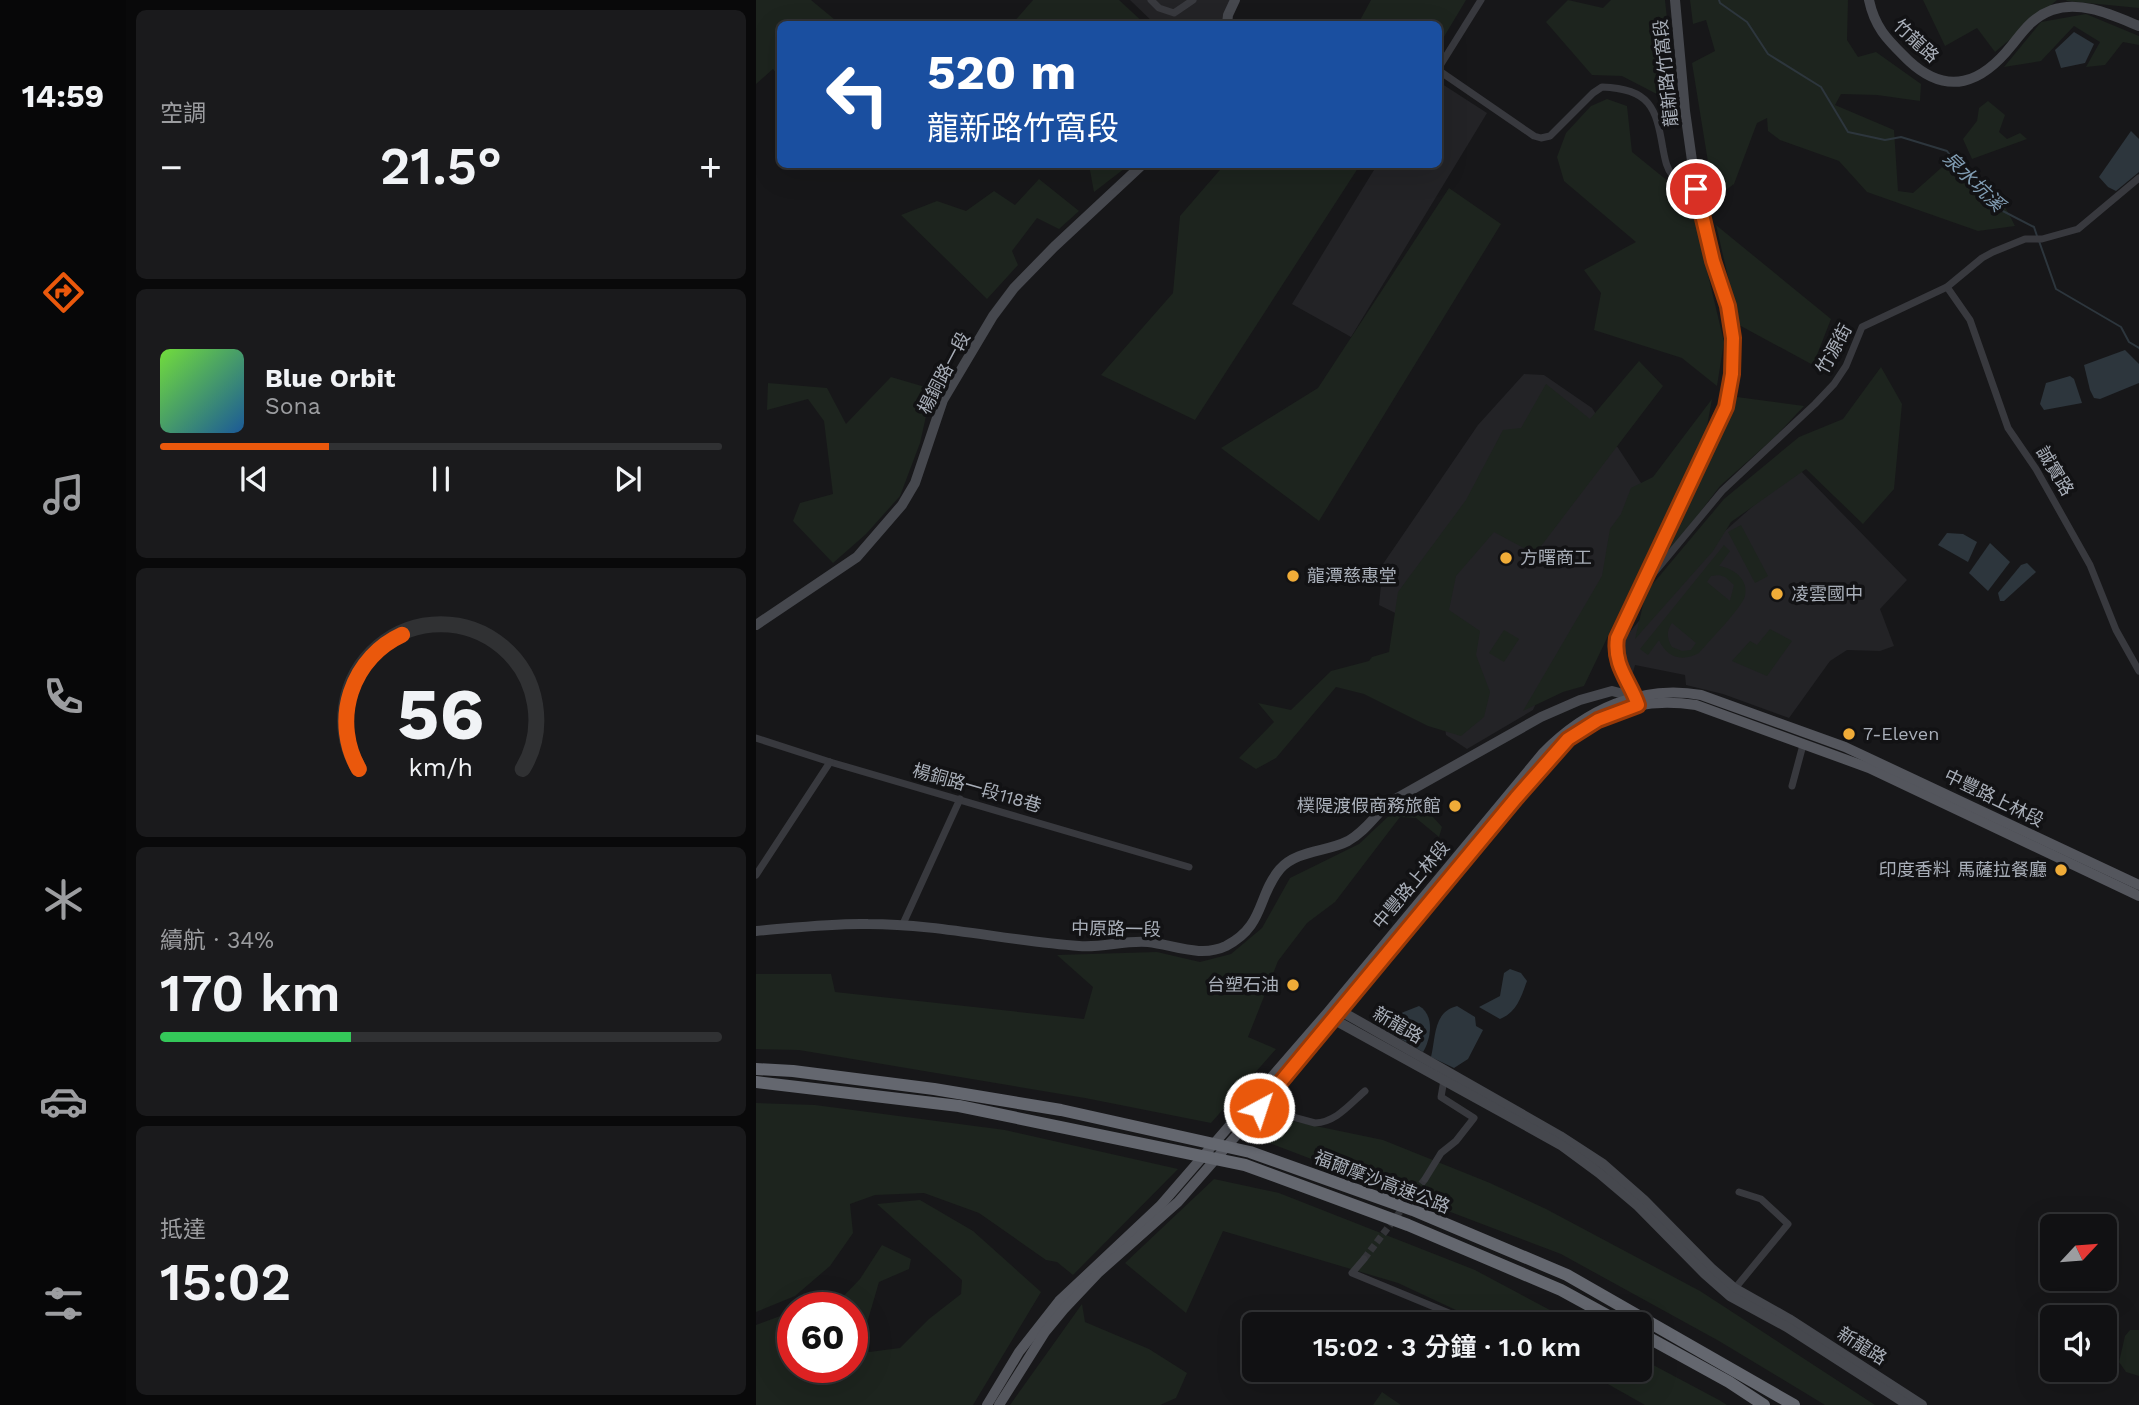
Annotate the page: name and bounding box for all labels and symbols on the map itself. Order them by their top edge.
street label: 竹龍路 [1889,15,1943,67]
street label: 龍新路竹窩段 [1649,18,1682,128]
water label: 泉水坑溪 [1938,147,2011,218]
pin [1666,159,1726,219]
street label: 竹源街 [1811,320,1856,377]
street label: 楊銅路一段 [913,328,974,417]
street label: 誠實路 [2033,442,2078,499]
place label: 方曙商工 [1520,547,1592,568]
marker: 方曙商工 [1498,550,1514,566]
place label: 龍潭慈惠堂 [1307,565,1397,586]
marker: 龍潭慈惠堂 [1285,568,1301,584]
place label: 凌雲國中 [1791,583,1863,604]
marker: 凌雲國中 [1769,586,1785,602]
place label: 7-Eleven [1863,723,1939,744]
marker: 7-Eleven [1841,726,1857,742]
street label: 楊銅路一段118巷 [910,759,1044,816]
street label: 中豐路上林段 [1941,764,2047,831]
place label: 樸隄渡假商務旅館 [1297,795,1441,816]
marker: 樸隄渡假商務旅館 [1447,798,1463,814]
street label: 中豐路上林段 [1368,837,1453,933]
place label: 印度香料 馬薩拉餐廳 [1879,859,2047,880]
marker: 印度香料 馬薩拉餐廳 [2053,862,2069,878]
street label: 中原路一段 [1071,917,1161,940]
place label: 台塑石油 [1207,974,1279,995]
marker: 台塑石油 [1285,977,1301,993]
street label: 新龍路 [1370,1002,1427,1047]
position arrow [1222,1071,1296,1145]
street label: 福爾摩沙高速公路 [1311,1146,1453,1217]
north arrow [2040,1214,2118,1292]
speed limit sign: 60 [777,1292,868,1383]
street label: 新龍路 [1834,1322,1891,1369]

